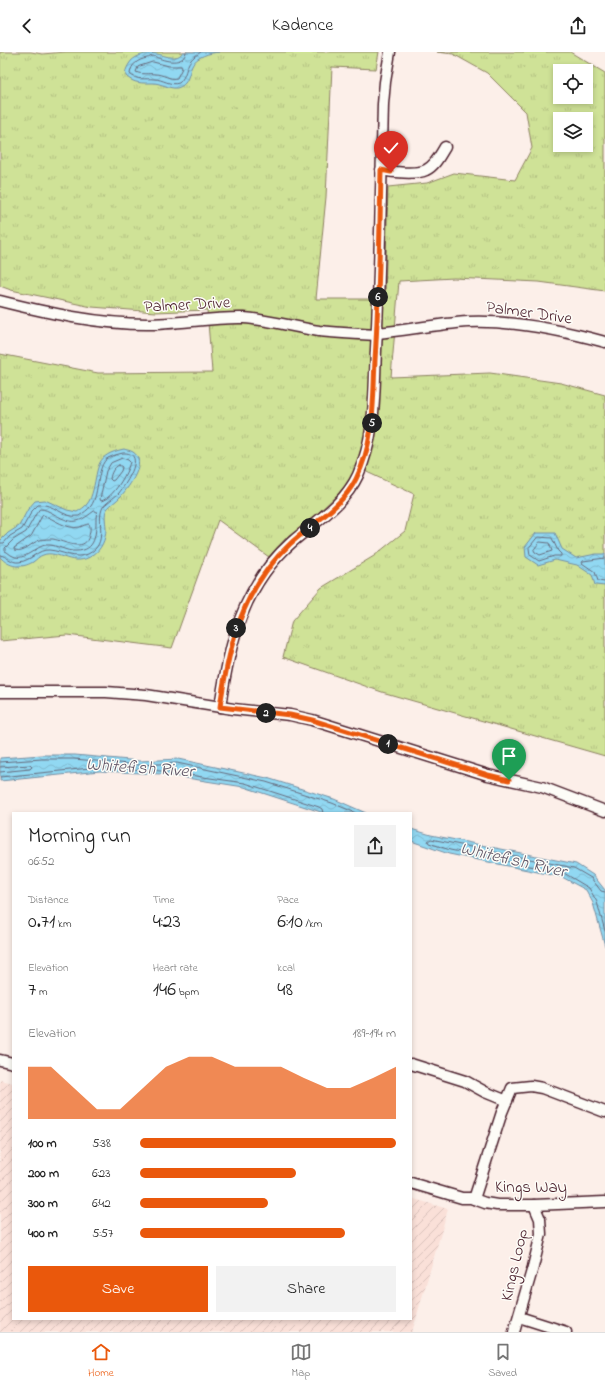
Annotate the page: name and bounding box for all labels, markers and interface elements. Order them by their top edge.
text: Kadence [272,13,333,39]
icon: back [16,15,38,37]
icon: share [567,15,589,37]
map controls [553,64,593,152]
button: locate [553,64,593,104]
button: layers [553,112,593,152]
pin [374,131,408,172]
icon: check [380,137,402,159]
pin: 6 [368,287,388,307]
text: 6 [376,289,380,305]
street label: Palmer Drive [143,290,231,320]
street label: Palmer Drive [484,295,574,331]
pin: 5 [362,413,382,433]
text: 5 [369,415,375,431]
pin: 4 [300,518,320,538]
text: 4 [308,520,312,536]
pin: 3 [226,618,246,638]
text: 3 [234,620,238,636]
pin: 2 [256,703,276,723]
text: 2 [263,705,269,721]
pin: 1 [378,734,398,754]
text: 1 [386,736,390,752]
pin [492,739,526,780]
icon: arrive [498,745,520,767]
water label: Whitefish River [85,752,197,786]
text: Morning run [28,821,131,853]
button: share [354,825,396,867]
water label: Whitefish River [457,836,571,886]
text: 06:52 [28,852,54,871]
text: Distance [28,892,69,908]
text: Time [153,892,174,908]
text: Pace [277,892,299,908]
text: 0.71 [28,908,55,937]
text: 4:23 [153,908,181,937]
text: 6:10 [277,908,303,937]
text: km [55,916,71,932]
text: /km [303,916,322,932]
text: Elevation [28,960,68,976]
text: Heart rate [153,960,198,976]
text: kcal [277,960,295,976]
text: 7 [28,976,36,1005]
text: 146 [153,976,176,1005]
text: 48 [277,976,293,1005]
text: m [36,984,48,1000]
text: bpm [176,984,199,1000]
text: Elevation [28,1024,76,1043]
text: 189–194 m [353,1024,396,1043]
text: 100 m [28,1134,57,1153]
text: 5:38 [92,1134,111,1153]
text: 200 m [28,1164,59,1183]
text: 6:23 [92,1164,111,1183]
street label: Kings Way [495,1175,567,1202]
text: 300 m [28,1194,58,1213]
text: 6:42 [92,1194,111,1213]
text: 400 m [28,1224,58,1243]
text: 5:57 [92,1224,113,1243]
street label: Kings Loop [495,1226,537,1304]
button: Save [28,1266,208,1312]
button: Share [216,1266,396,1312]
tab: Home [88,1341,114,1381]
tab: Map [290,1341,312,1381]
tab: Saved [488,1341,517,1381]

